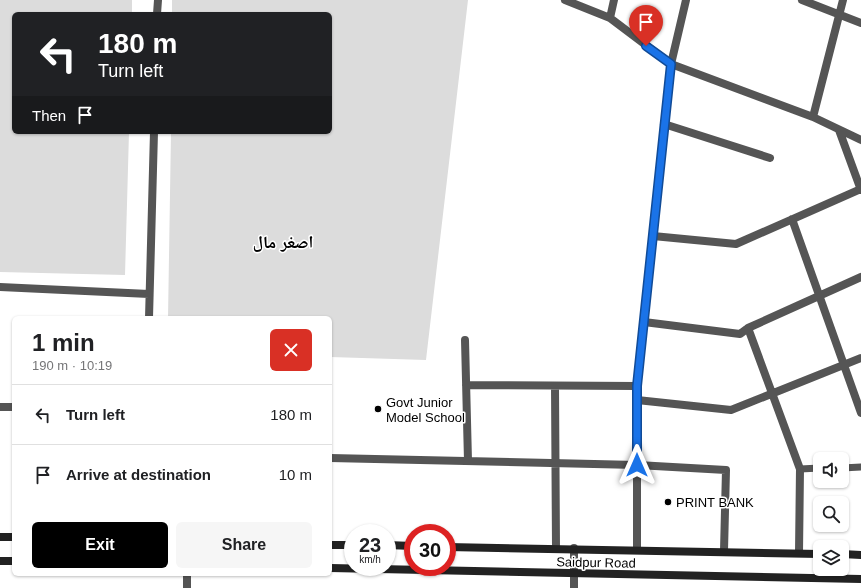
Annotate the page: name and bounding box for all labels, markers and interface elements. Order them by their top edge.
pin [629,5,663,46]
icon: arrive [635,11,657,33]
icon: left [32,28,84,80]
text: 180 m [98,28,177,59]
text: Turn left [98,61,163,81]
icon: arrive [74,104,96,126]
text: Then [32,107,66,124]
district label: اصغر مال [253,233,313,252]
text: 1 min [32,329,95,356]
button: close [270,329,312,371]
text: 190 m · 10:19 [32,358,112,373]
place label: Govt Junior Model School [386,395,465,425]
icon: left [32,404,54,426]
marker: Govt Junior Model School [373,404,383,414]
text: Turn left [66,406,125,423]
text: 180 m [270,406,312,423]
position arrow [616,444,658,486]
map controls [813,452,849,576]
button: sound [813,452,849,488]
icon: arrive [32,464,54,486]
text: Arrive at destination [66,466,211,483]
text: 10 m [279,466,312,483]
place label: PRINT BANK [676,495,754,510]
button: search [813,496,849,532]
marker: PRINT BANK [663,497,673,507]
button: Exit [32,522,168,568]
button: Share [176,522,312,568]
speed limit sign: 30 [404,524,456,576]
text: 23 [359,534,381,556]
button: layers [813,540,849,576]
text: km/h [359,554,381,565]
street label: Saidpur Road [556,554,636,571]

